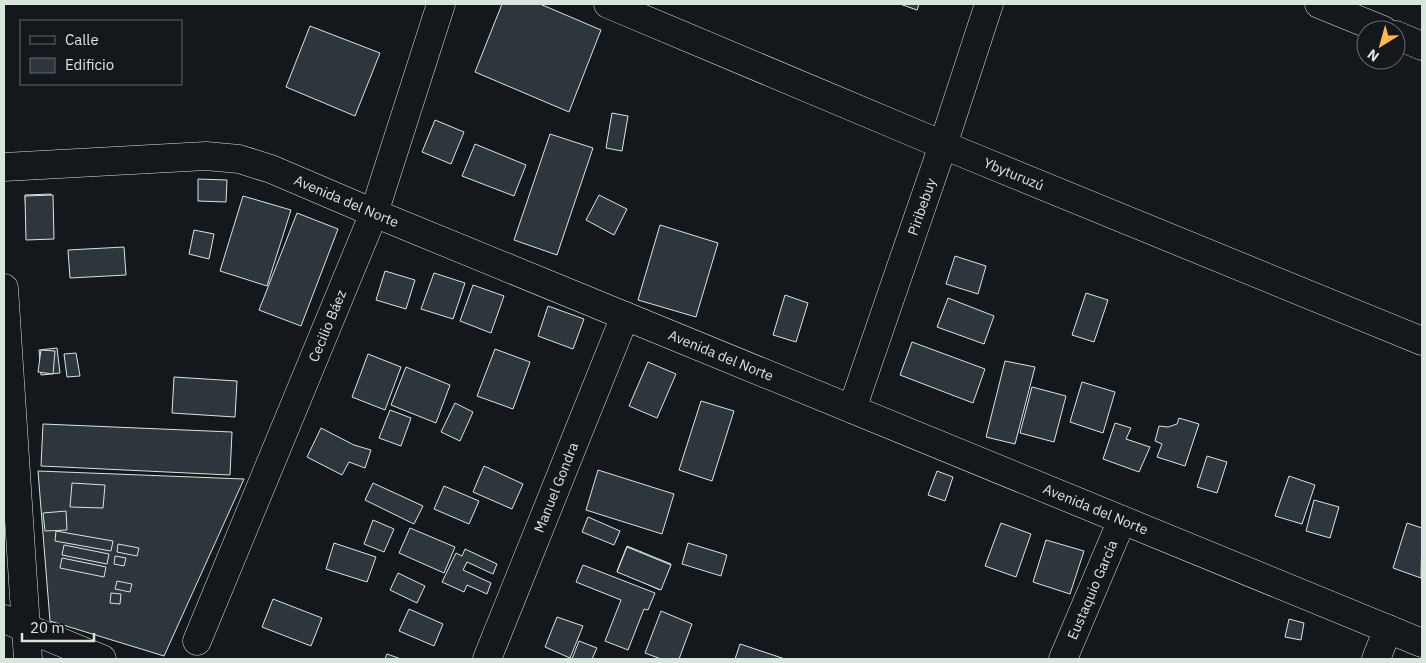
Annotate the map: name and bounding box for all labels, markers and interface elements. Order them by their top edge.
legend [20,20,182,85]
north arrow [1356,20,1406,70]
text: Calle [65,30,99,49]
text: N [1364,45,1383,66]
text: Edificio [65,55,114,74]
street label: Ybyturuzú [981,154,1047,194]
street label: Avenida del Norte [291,171,402,231]
street label: Piribebuy [904,176,940,238]
street label: Cecilio Báez [304,287,350,365]
street label: Avenida del Norte [666,326,776,385]
street label: Manuel Gondra [530,439,582,535]
street label: Avenida del Norte [1040,480,1151,539]
street label: Eustaquio García [1063,537,1122,642]
scale bar [22,610,95,642]
text: 20 m [30,618,65,637]

